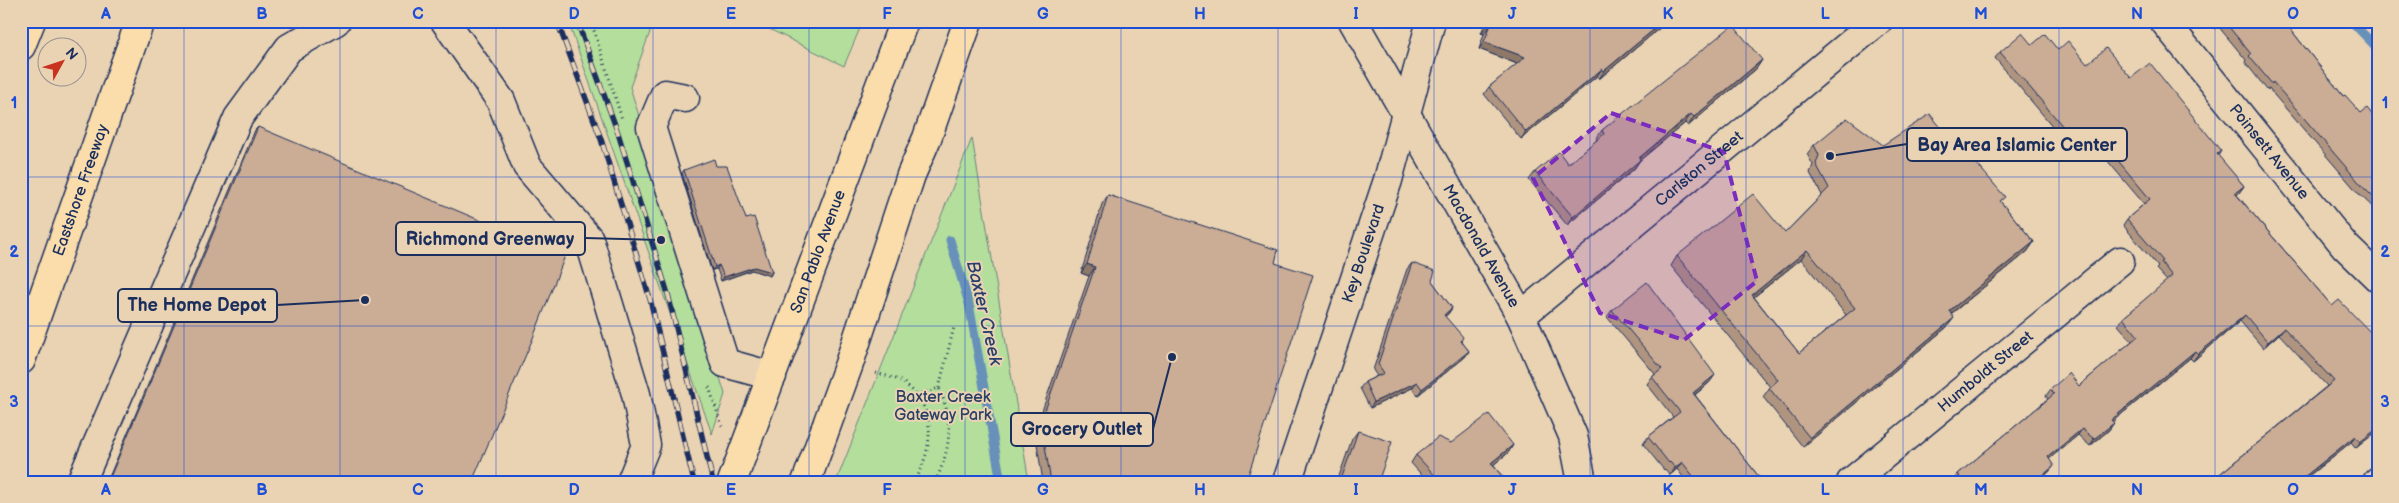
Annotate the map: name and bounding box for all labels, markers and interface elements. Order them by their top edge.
text: A [100,5,111,24]
text: B [256,5,268,24]
text: C [412,5,424,24]
text: D [568,5,580,24]
text: E [726,5,736,24]
text: F [882,5,892,24]
text: G [1037,5,1049,24]
text: H [1194,5,1206,24]
text: I [1353,5,1359,24]
text: J [1508,5,1517,24]
text: K [1663,5,1674,24]
text: L [1820,5,1830,24]
text: M [1974,5,1988,24]
text: N [2131,5,2143,24]
text: O [2287,5,2299,24]
north arrow [38,38,88,88]
text: N [62,44,81,63]
text: 1 [11,94,17,113]
text: 1 [2382,94,2388,113]
street label: Poinsett Avenue [2225,100,2314,204]
street label: Eastshore Freeway [49,121,113,259]
street label: Carlston Street [1651,127,1747,211]
callout: Bay Area Islamic Center [1907,128,2127,161]
text: Bay Area Islamic Center [1917,135,2117,156]
street label: Macdonald Avenue [1439,181,1524,311]
street label: San Pablo Avenue [786,187,850,316]
street label: Key Boulevard [1338,202,1389,305]
callout: Richmond Greenway [396,222,585,255]
text: Richmond Greenway [406,229,575,250]
text: 2 [9,243,19,262]
text: 2 [2380,243,2390,262]
water label: Baxter Creek [962,259,1007,369]
callout: The Home Depot [118,289,277,322]
text: The Home Depot [128,295,266,316]
street label: Humboldt Street [1934,327,2037,416]
park label: Baxter Creek Gateway Park [894,388,992,425]
text: 3 [9,393,19,412]
text: 3 [2380,393,2390,412]
callout: Grocery Outlet [1011,413,1153,446]
text: Grocery Outlet [1022,419,1142,440]
text: A [100,481,111,500]
text: B [256,481,268,500]
text: C [412,481,424,500]
text: D [568,481,580,500]
text: E [726,481,736,500]
text: F [882,481,892,500]
text: G [1037,481,1049,500]
text: H [1194,481,1206,500]
text: I [1353,481,1359,500]
text: J [1508,481,1517,500]
text: K [1663,481,1674,500]
text: L [1820,481,1830,500]
text: M [1974,481,1988,500]
text: N [2131,481,2143,500]
text: O [2287,481,2299,500]

